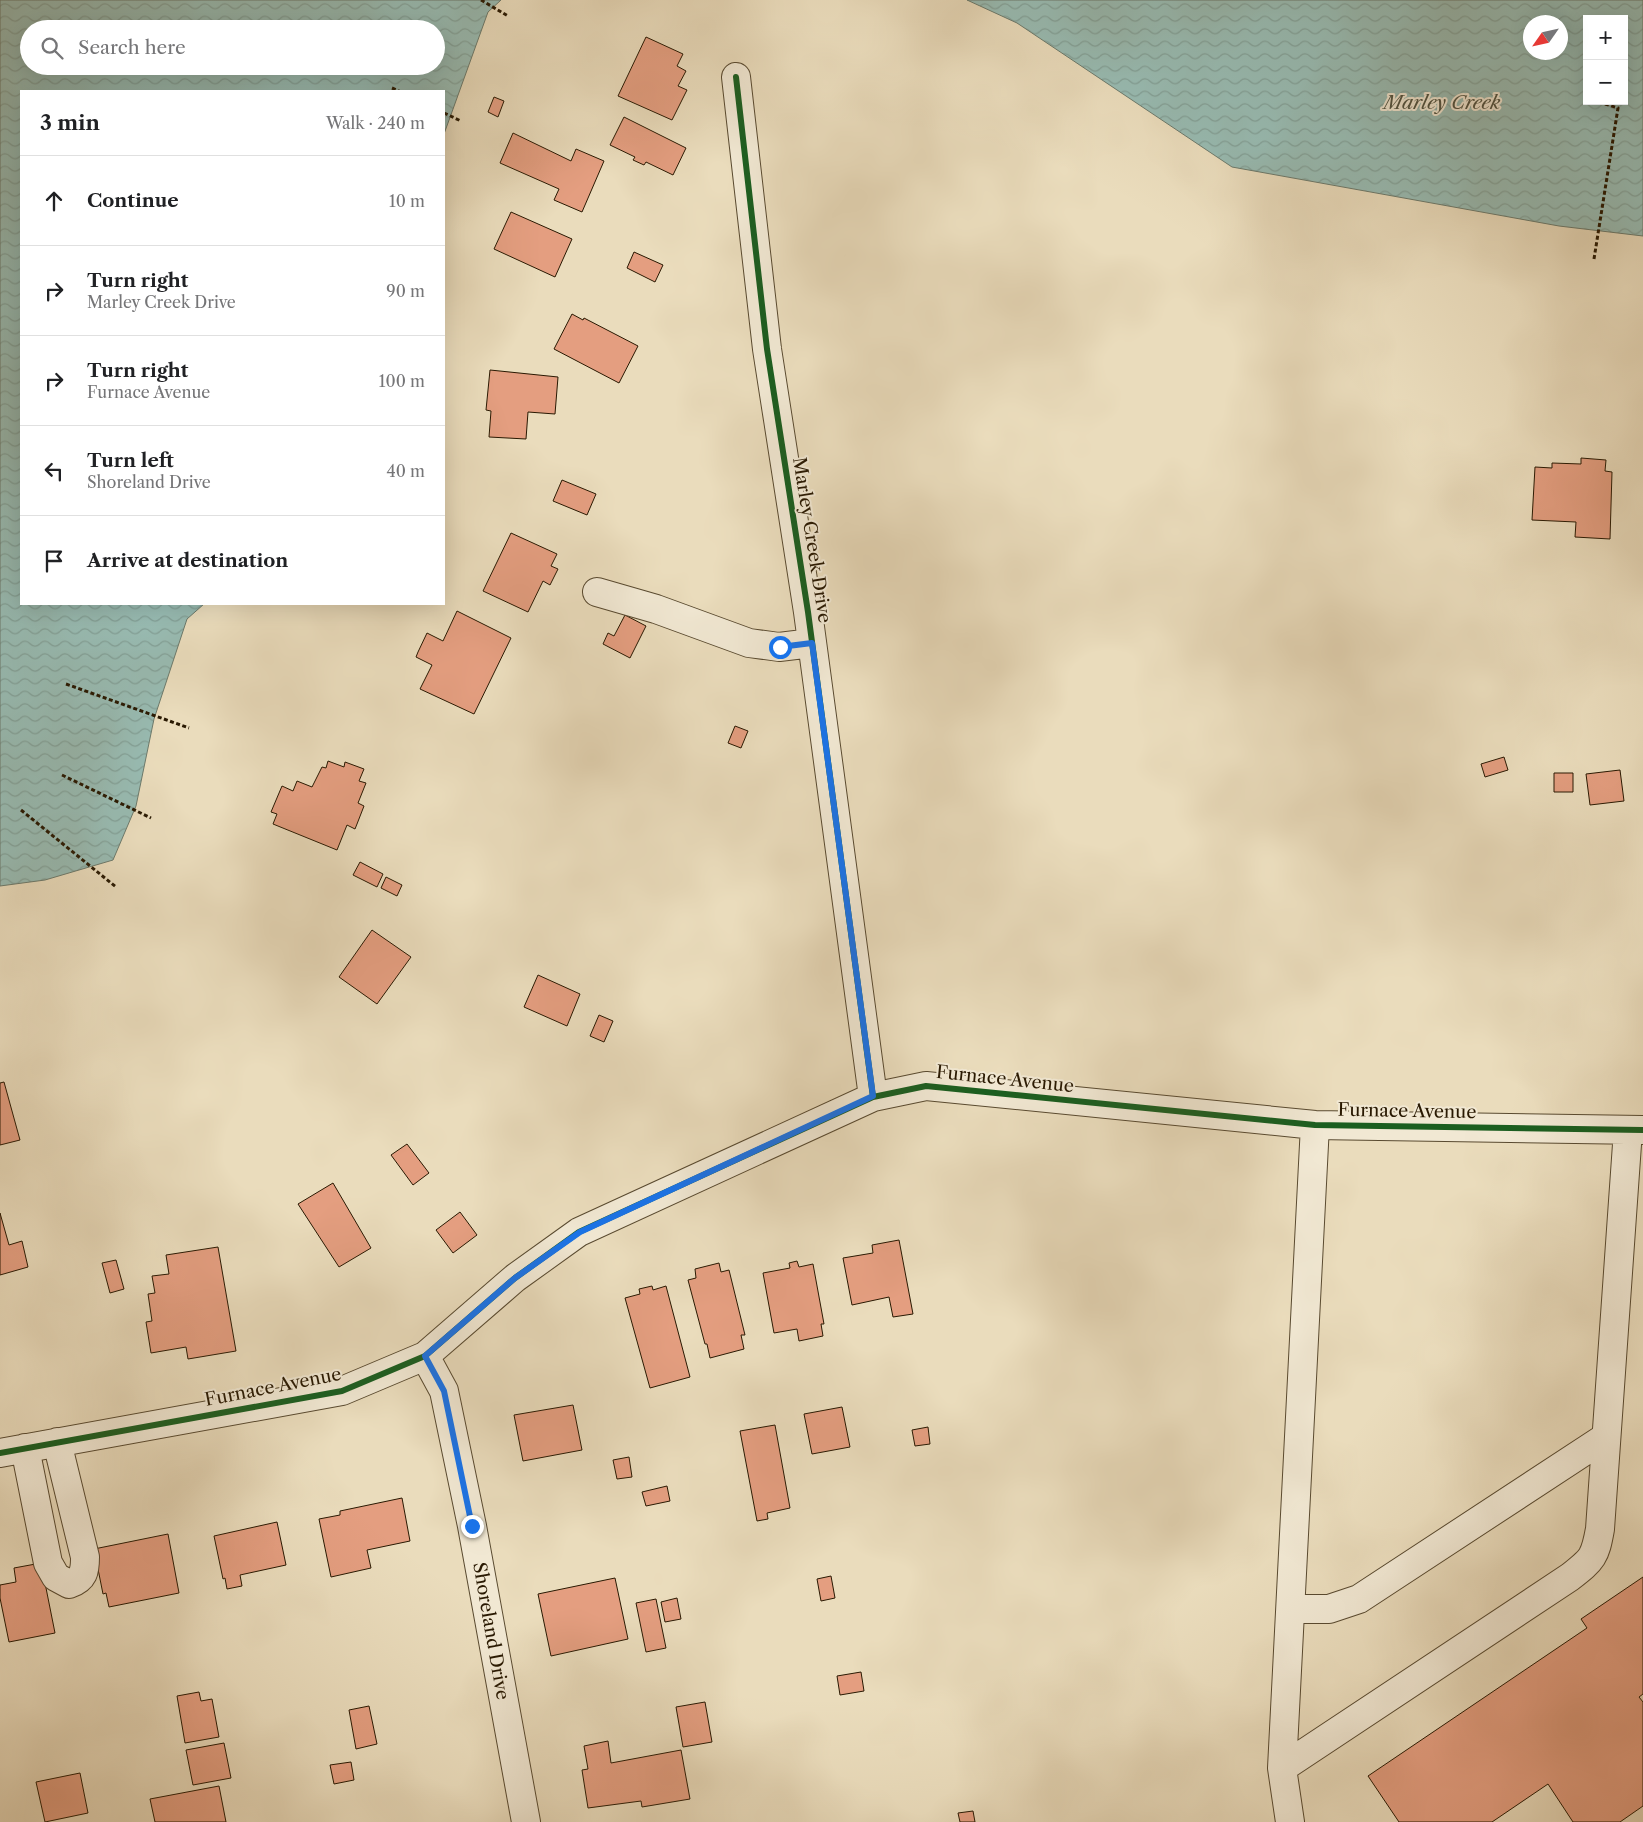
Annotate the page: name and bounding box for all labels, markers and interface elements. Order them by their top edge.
north arrow [1523,15,1568,60]
map controls [1583,15,1628,105]
button: + [1583,15,1628,60]
search box [20,20,445,75]
icon: search [38,34,66,62]
text: Search here [78,36,186,59]
button: − [1583,60,1628,105]
water label: Marley Creek [1382,91,1500,114]
text: 3 min [40,110,100,135]
text: Walk · 240 m [326,113,425,133]
icon: ahead [40,187,68,215]
text: Continue [87,189,179,212]
text: 10 m [389,191,425,211]
text: Turn right [87,269,188,292]
icon: right [40,277,68,305]
text: 90 m [386,281,425,301]
text: Marley Creek Drive [87,292,236,312]
text: Turn right [87,359,188,382]
icon: right [40,367,68,395]
text: 100 m [379,371,425,391]
text: Furnace Avenue [87,382,210,402]
text: Turn left [87,449,174,472]
street label: Marley Creek Drive [788,456,836,624]
icon: left [40,457,68,485]
text: 40 m [386,461,425,481]
text: Shoreland Drive [87,472,211,492]
icon: arrive [40,547,68,575]
text: Arrive at destination [87,549,288,572]
route start [769,636,792,659]
street label: Furnace Avenue [935,1061,1075,1097]
street label: Furnace Avenue [1337,1099,1477,1123]
street label: Furnace Avenue [203,1363,343,1411]
route end [461,1515,484,1538]
street label: Shoreland Drive [468,1561,514,1701]

